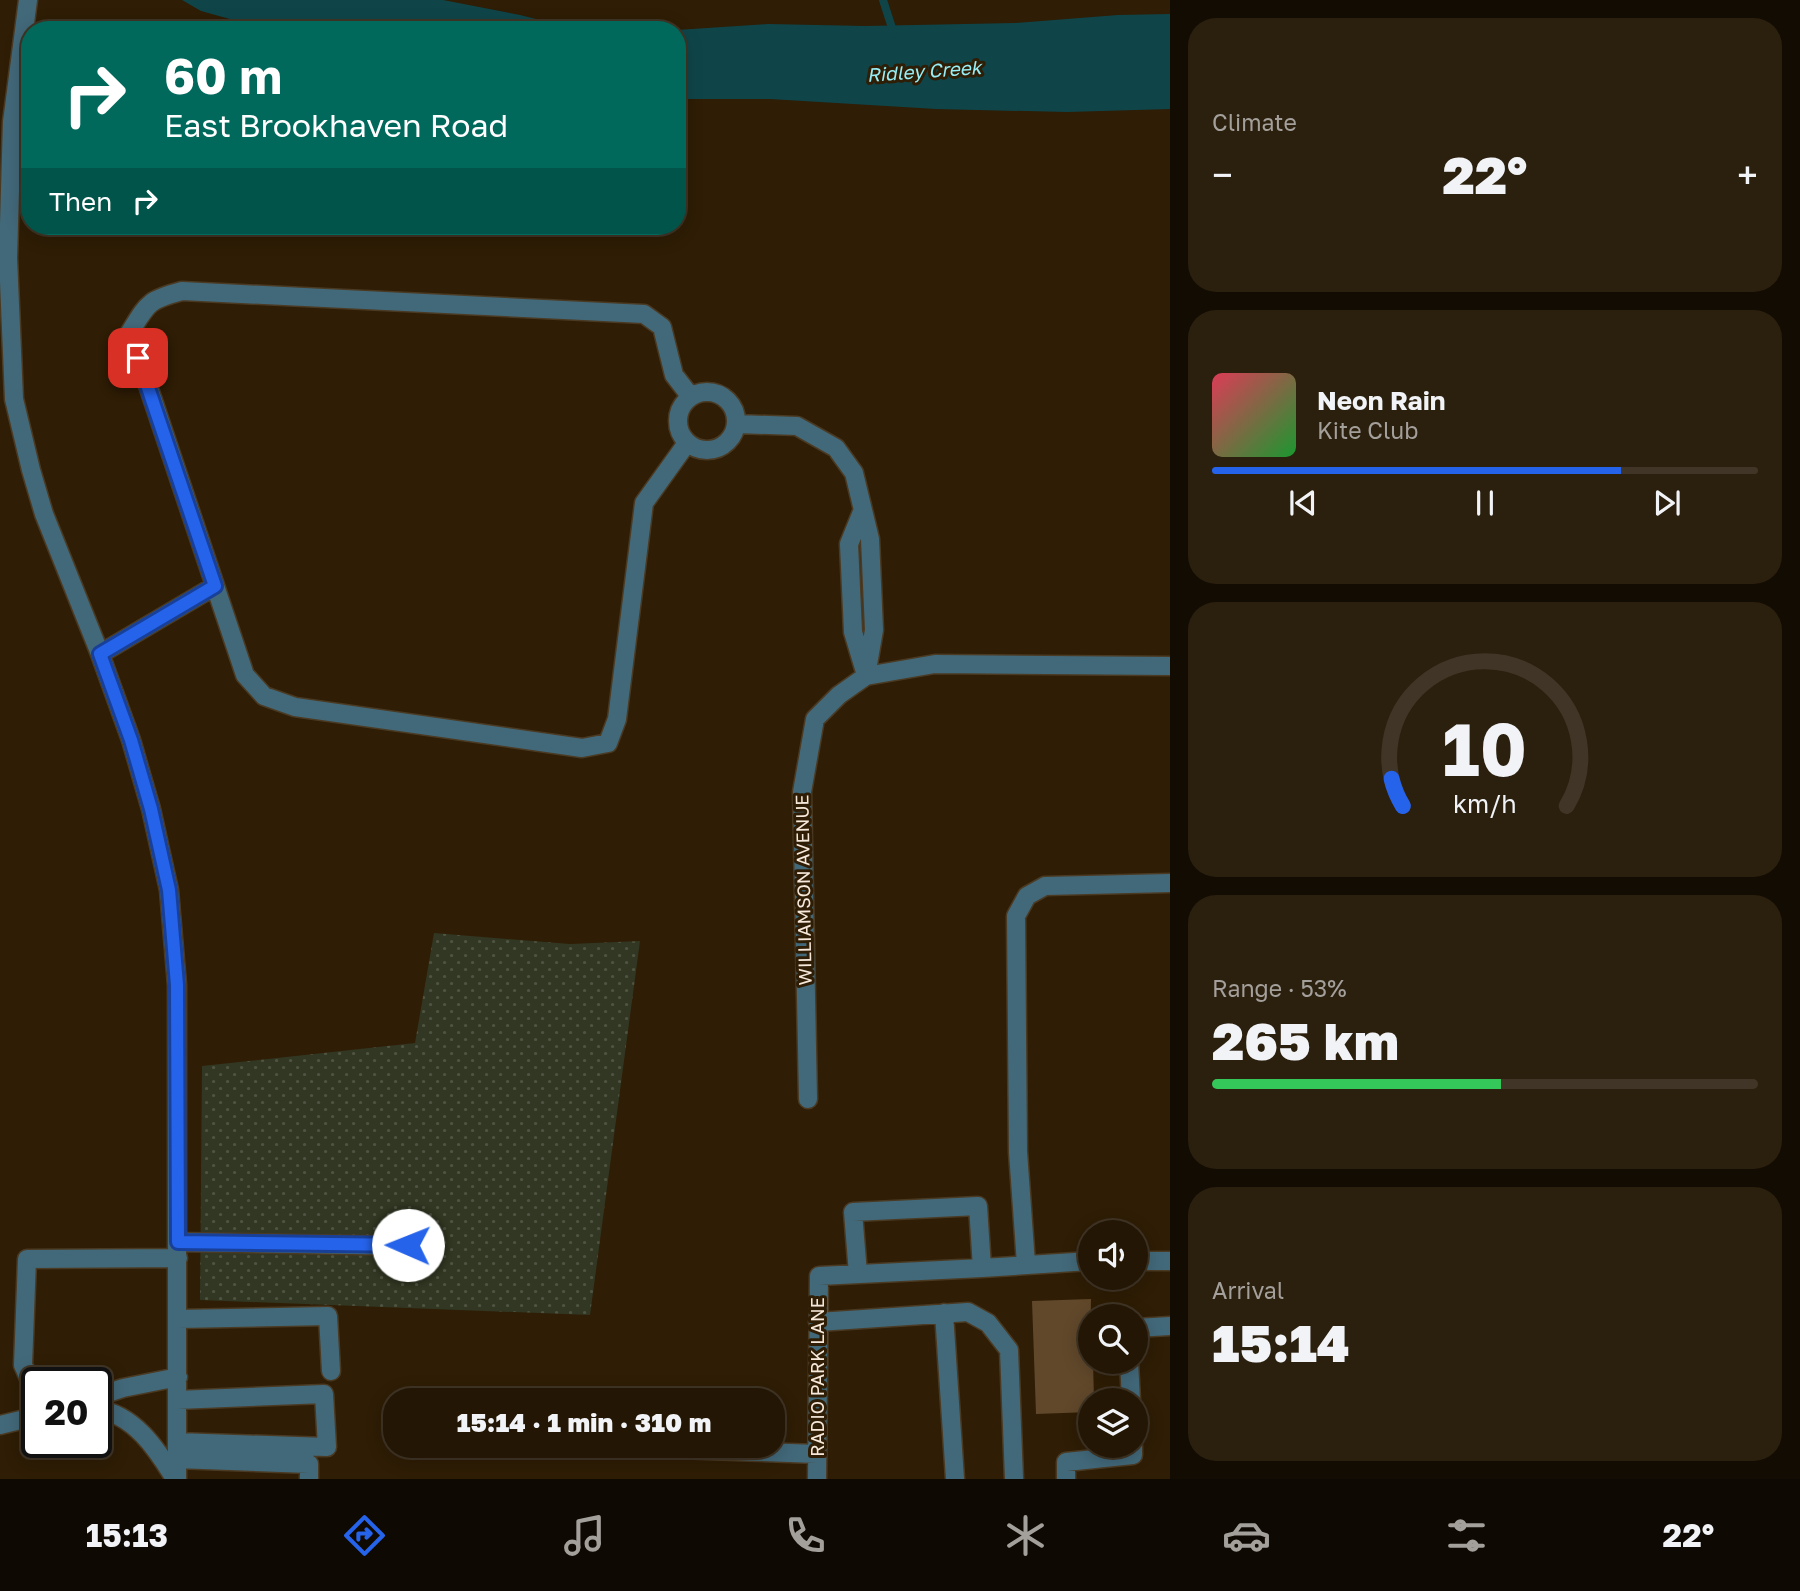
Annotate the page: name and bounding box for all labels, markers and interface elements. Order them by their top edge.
text: 60 m [164,46,282,105]
icon: right [49,49,140,140]
water label: Ridley Creek [866,55,984,86]
text: East Brookhaven Road [164,106,508,144]
text: Climate [1212,108,1297,136]
text: 22° [1443,143,1527,205]
text: − [1212,152,1233,197]
text: + [1737,152,1758,197]
icon: right [126,182,164,220]
text: Then [49,186,112,217]
pin [108,328,168,388]
icon: arrive [119,339,157,377]
text: Neon Rain [1317,385,1446,416]
text: Kite Club [1317,416,1418,444]
icon: previous [1284,484,1322,522]
icon: pause [1466,484,1504,522]
icon: next [1648,484,1686,522]
text: 10 [1443,705,1527,792]
text: km/h [1453,787,1517,818]
street label: WILLIAMSON AVENUE [790,794,816,986]
text: Range · 53% [1212,974,1347,1002]
text: 265 km [1212,1009,1399,1071]
position arrow [371,1208,445,1282]
map controls [1078,1220,1148,1458]
button: sound [1078,1220,1148,1290]
text: Arrival [1212,1276,1284,1304]
street label: RADIO PARK LANE [806,1297,828,1457]
button: search [1078,1304,1148,1374]
text: 15:14 [1212,1311,1350,1373]
speed limit sign: 20 [21,1367,112,1458]
button: layers [1078,1388,1148,1458]
text: 15:14 · 1 min · 310 m [457,1407,711,1438]
icon: directions [340,1511,389,1560]
icon: music [560,1511,609,1560]
icon: phone [781,1511,830,1560]
icon: climate [1001,1511,1050,1560]
icon: car [1222,1511,1271,1560]
icon: filters [1442,1511,1491,1560]
text: 15:13 [86,1516,168,1554]
text: 22° [1663,1516,1714,1554]

